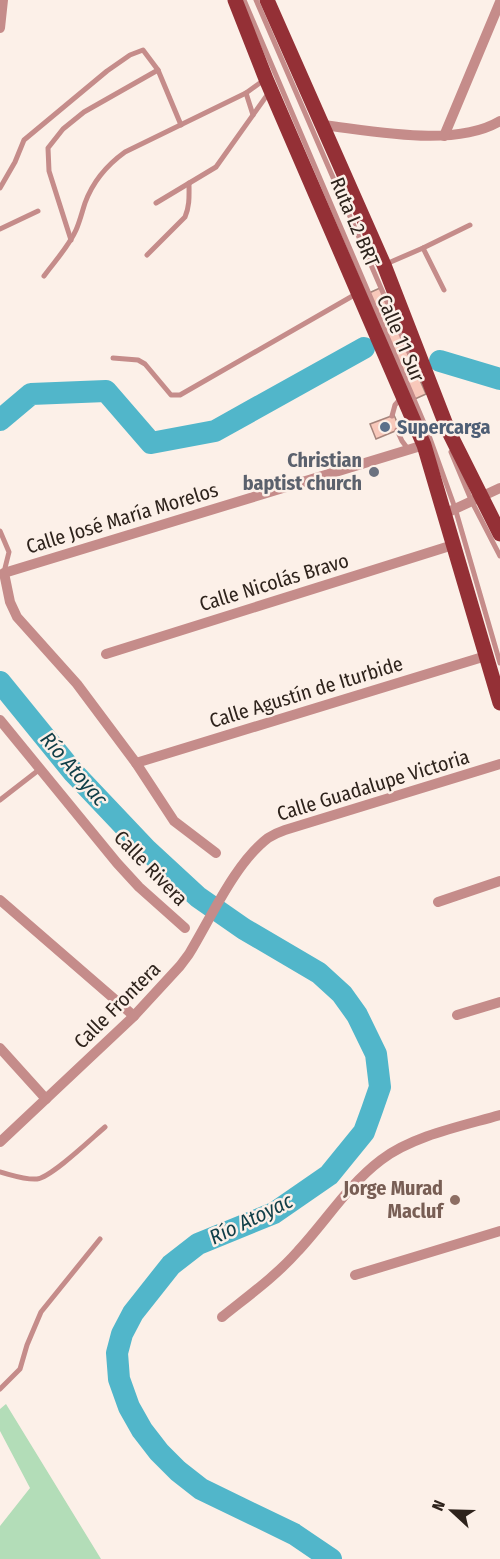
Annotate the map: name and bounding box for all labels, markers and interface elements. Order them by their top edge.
street label: Ruta L2 BRT [325,174,385,271]
street label: Calle 11 Sur [372,291,430,385]
place label: Supercarga [397,415,491,439]
marker: Supercarga [378,420,392,434]
place label: Christian baptist church [243,448,362,495]
marker: Christian baptist church [367,465,381,479]
street label: Calle José María Morelos [23,477,221,559]
street label: Calle Nicolás Bravo [197,548,351,616]
street label: Calle Agustín de Iturbide [206,651,406,733]
water label: Río Atoyac [35,727,114,812]
street label: Calle Guadalupe Victoria [274,744,472,826]
street label: Calle Rivera [109,825,193,911]
street label: Calle Frontera [69,957,165,1053]
place label: Jorge Murad Macluf [342,1176,444,1223]
water label: Río Atoyac [205,1187,298,1250]
marker: Jorge Murad Macluf [448,1193,462,1207]
north arrow [422,1481,482,1541]
text: N [428,1498,449,1514]

